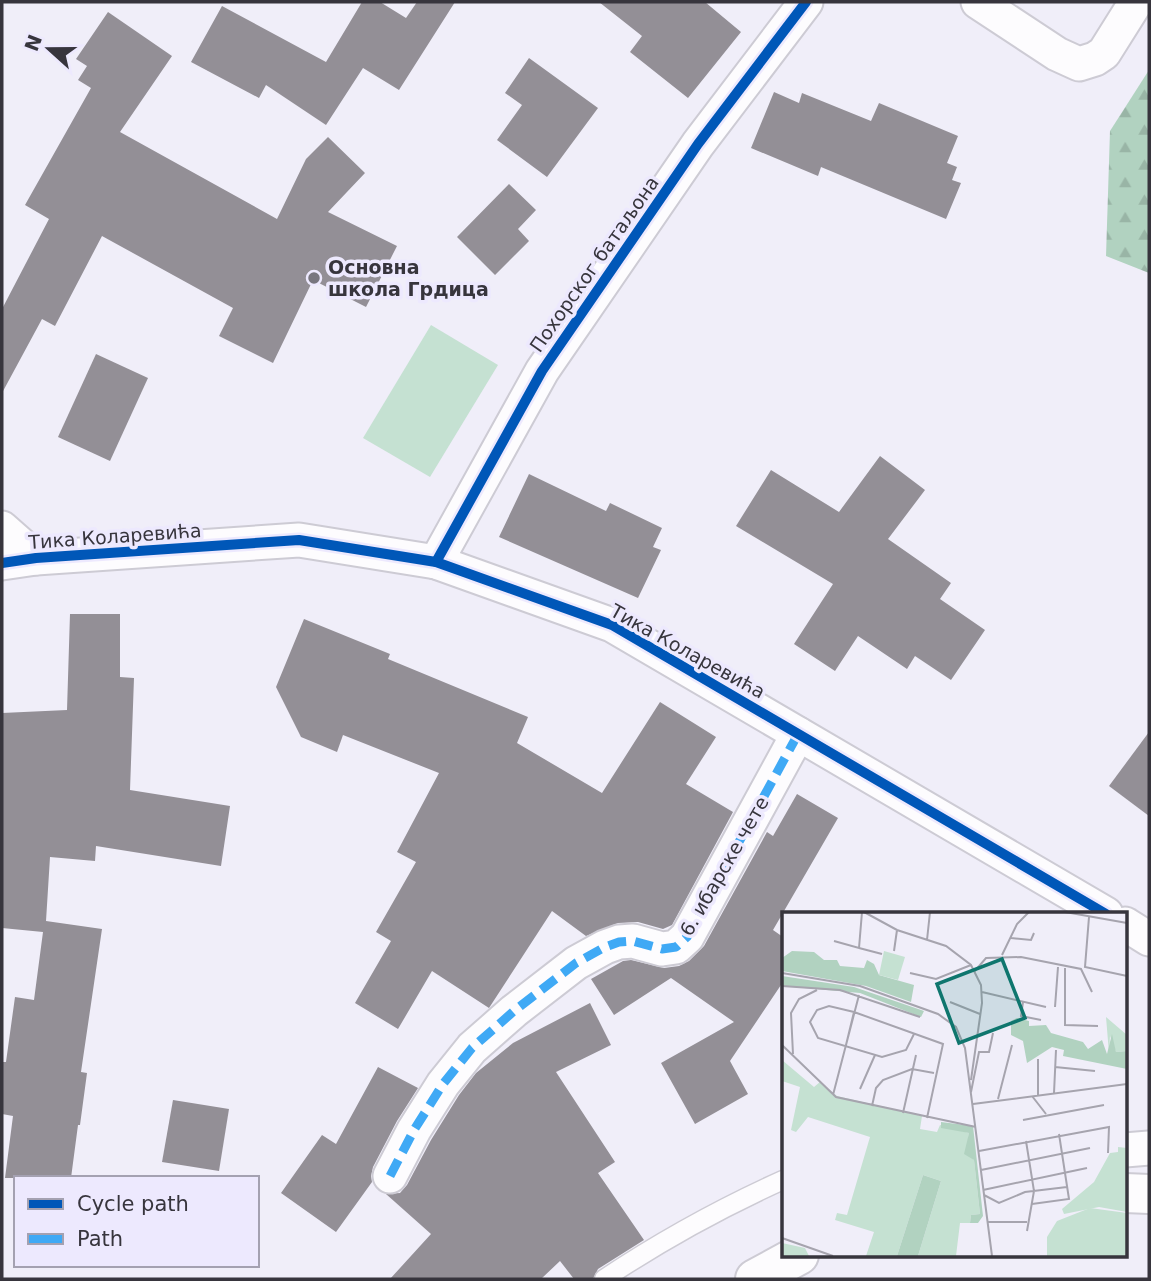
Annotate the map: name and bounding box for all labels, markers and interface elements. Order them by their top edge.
north arrow [14,14,84,84]
text: N [20,32,46,54]
street label: Похорског батаљона [525,172,663,356]
place label: Основна школа Грдица [328,256,489,300]
marker: Основна школа Грдица [306,270,322,286]
street label: Тика Коларевића [27,519,202,553]
street label: Тика Коларевића [606,599,769,703]
street label: 6. ибарске чете [675,792,773,940]
inset map [782,912,1126,1256]
legend [14,1176,259,1267]
text: Cycle path [77,1192,189,1216]
text: Path [77,1227,123,1251]

